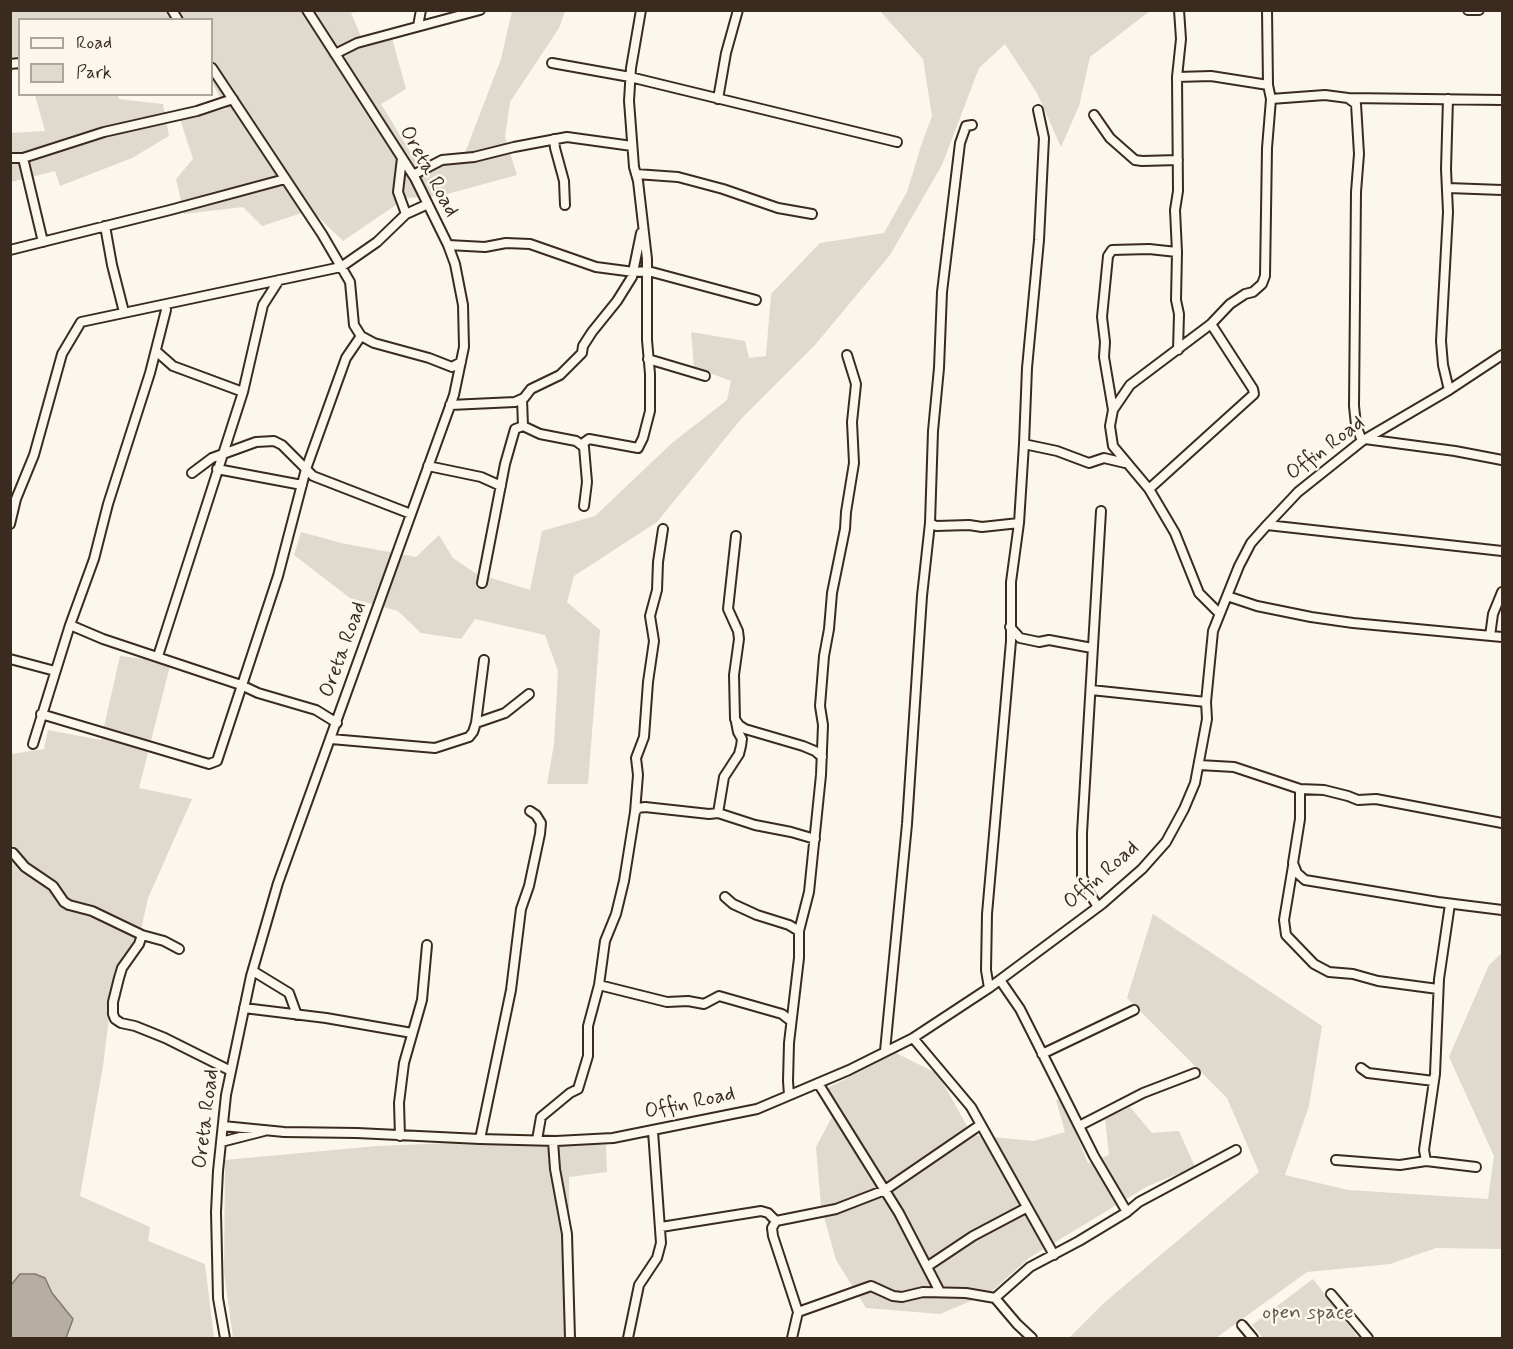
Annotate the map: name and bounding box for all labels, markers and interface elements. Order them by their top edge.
legend [18,18,213,96]
text: Road [76,31,112,55]
text: Park [76,61,112,85]
street label: Oreta Road [393,122,463,222]
street label: Offin Road [1282,411,1370,487]
street label: Oreta Road [315,599,373,701]
street label: Offin Road [1059,836,1145,916]
street label: Oreta Road [188,1068,226,1170]
street label: Offin Road [642,1082,738,1126]
park label: open space [1262,1301,1354,1327]

